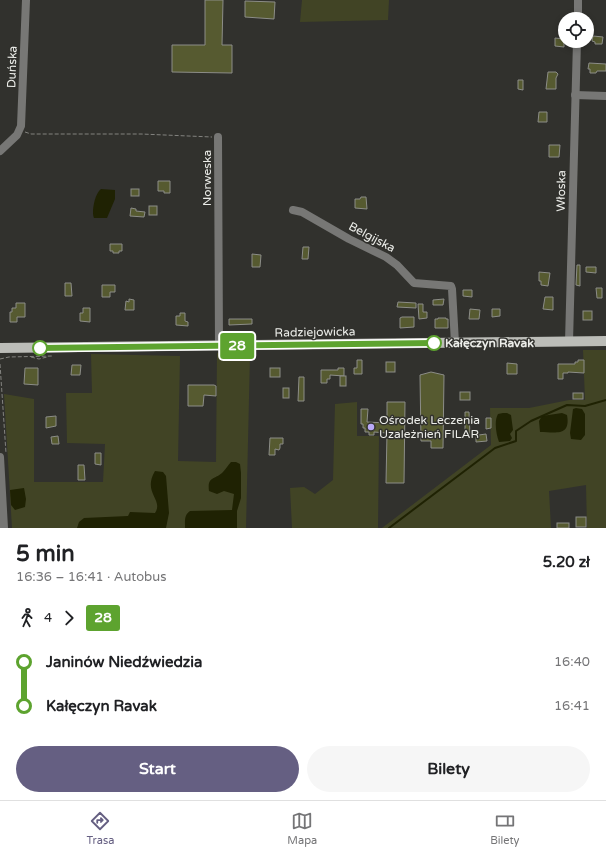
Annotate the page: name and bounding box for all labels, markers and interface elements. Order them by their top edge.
map controls [558,12,594,48]
button: locate [558,12,594,48]
street label: Duńska [4,46,20,88]
street label: Norweska [200,150,214,206]
street label: Włoska [554,170,568,212]
street label: Belgijska [346,219,398,255]
street label: Radziejowicka [274,324,356,340]
line badge: 28 [219,333,255,359]
marker: Kałęczyn Ravak [426,335,442,351]
place label: Kałęczyn Ravak [445,336,534,351]
text: 28 [228,337,246,354]
unlabelled marker [32,340,48,356]
place label: Ośrodek Leczenia Uzależnień FILAR [379,413,480,441]
marker: Ośrodek Leczenia Uzależnień FILAR [366,422,376,432]
text: 5 min [16,541,75,567]
text: 5.20 zł [543,553,590,571]
text: 16:36 – 16:41 · Autobus [16,569,166,585]
icon: walk [16,607,38,629]
icon: forward [58,607,80,629]
text: 28 [94,609,112,626]
text: 4 [44,610,52,626]
text: Janinów Niedźwiedzia [46,653,202,671]
text: 16:40 [554,654,590,670]
text: Kałęczyn Ravak [46,697,157,715]
text: 16:41 [554,698,590,714]
button: Start [16,746,299,792]
button: Bilety [307,746,590,792]
tab: Trasa [86,810,114,847]
tab: Mapa [287,810,317,847]
tab: Bilety [490,810,520,847]

